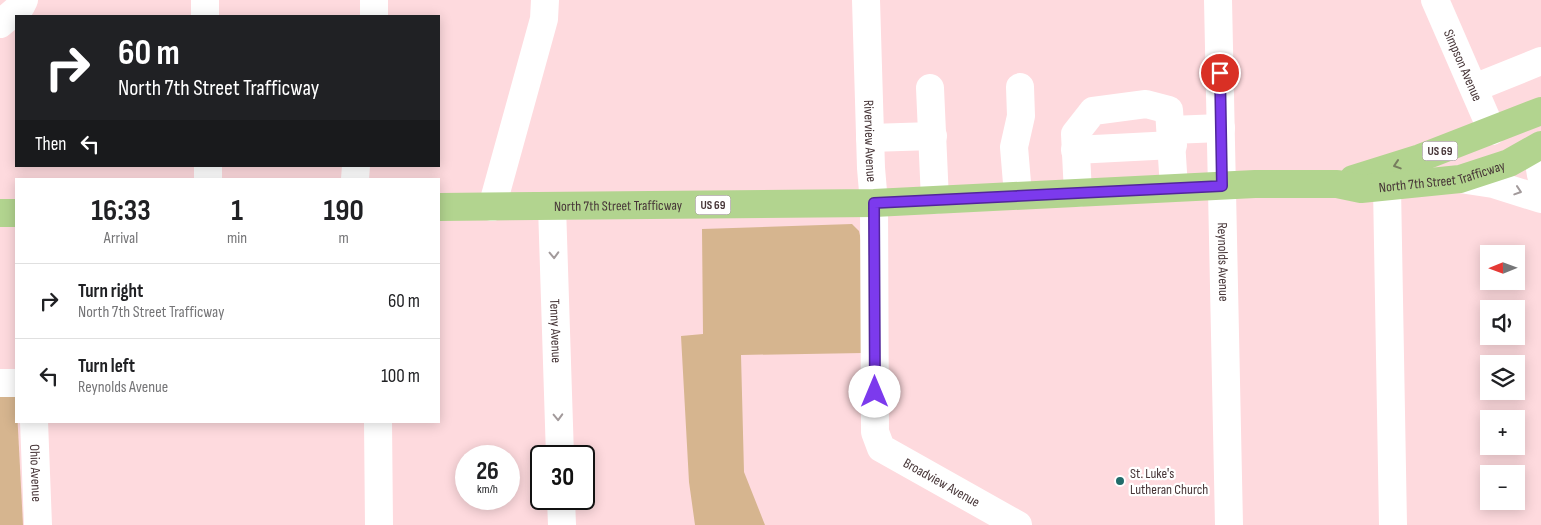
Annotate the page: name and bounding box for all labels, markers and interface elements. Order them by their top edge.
street label: Simpson Avenue [1440,27,1486,104]
text: 60 m [118,32,180,75]
icon: right [35,35,100,100]
pin [1199,52,1241,94]
icon: arrive [1206,59,1234,87]
text: North 7th Street Trafficway [118,75,319,102]
street label: Riverview Avenue [860,100,880,183]
icon: left [76,130,104,158]
text: Then [35,133,66,156]
road number: US 69 [1422,142,1458,160]
street label: North 7th Street Trafficway [1378,157,1508,196]
one-way arrow [1394,160,1402,170]
one-way arrow [1513,186,1521,196]
text: 16:33 [91,193,151,229]
text: 1 [231,193,243,229]
text: 190 [323,193,364,229]
road number: US 69 [696,196,730,214]
street label: North 7th Street Trafficway [554,197,683,215]
street label: Reynolds Avenue [1214,222,1232,302]
text: Arrival [104,229,138,248]
text: min [227,229,247,248]
text: m [338,229,349,248]
north arrow [1480,245,1525,290]
map controls [1480,245,1525,510]
one-way arrow [549,252,559,259]
text: Turn right [78,280,143,303]
icon: right [35,287,63,315]
text: 60 m [388,290,420,313]
street label: Tenny Avenue [546,299,565,363]
button: sound [1480,300,1525,345]
text: North 7th Street Trafficway [78,303,224,322]
text: Turn left [78,355,135,378]
button: layers [1480,355,1525,400]
icon: left [35,362,63,390]
text: 100 m [381,365,420,388]
position arrow [848,365,900,417]
text: Reynolds Avenue [78,378,168,397]
button: + [1480,410,1525,455]
one-way arrow [553,413,564,421]
street label: Ohio Avenue [26,444,45,502]
speed limit sign: 30 [530,445,595,510]
street label: Broadview Avenue [900,454,983,511]
text: 26 [476,456,499,487]
place label: St. Luke's Lutheran Church [1130,465,1208,498]
button: − [1480,465,1525,510]
marker: St. Luke's Lutheran Church [1114,475,1126,487]
text: km/h [477,482,498,497]

